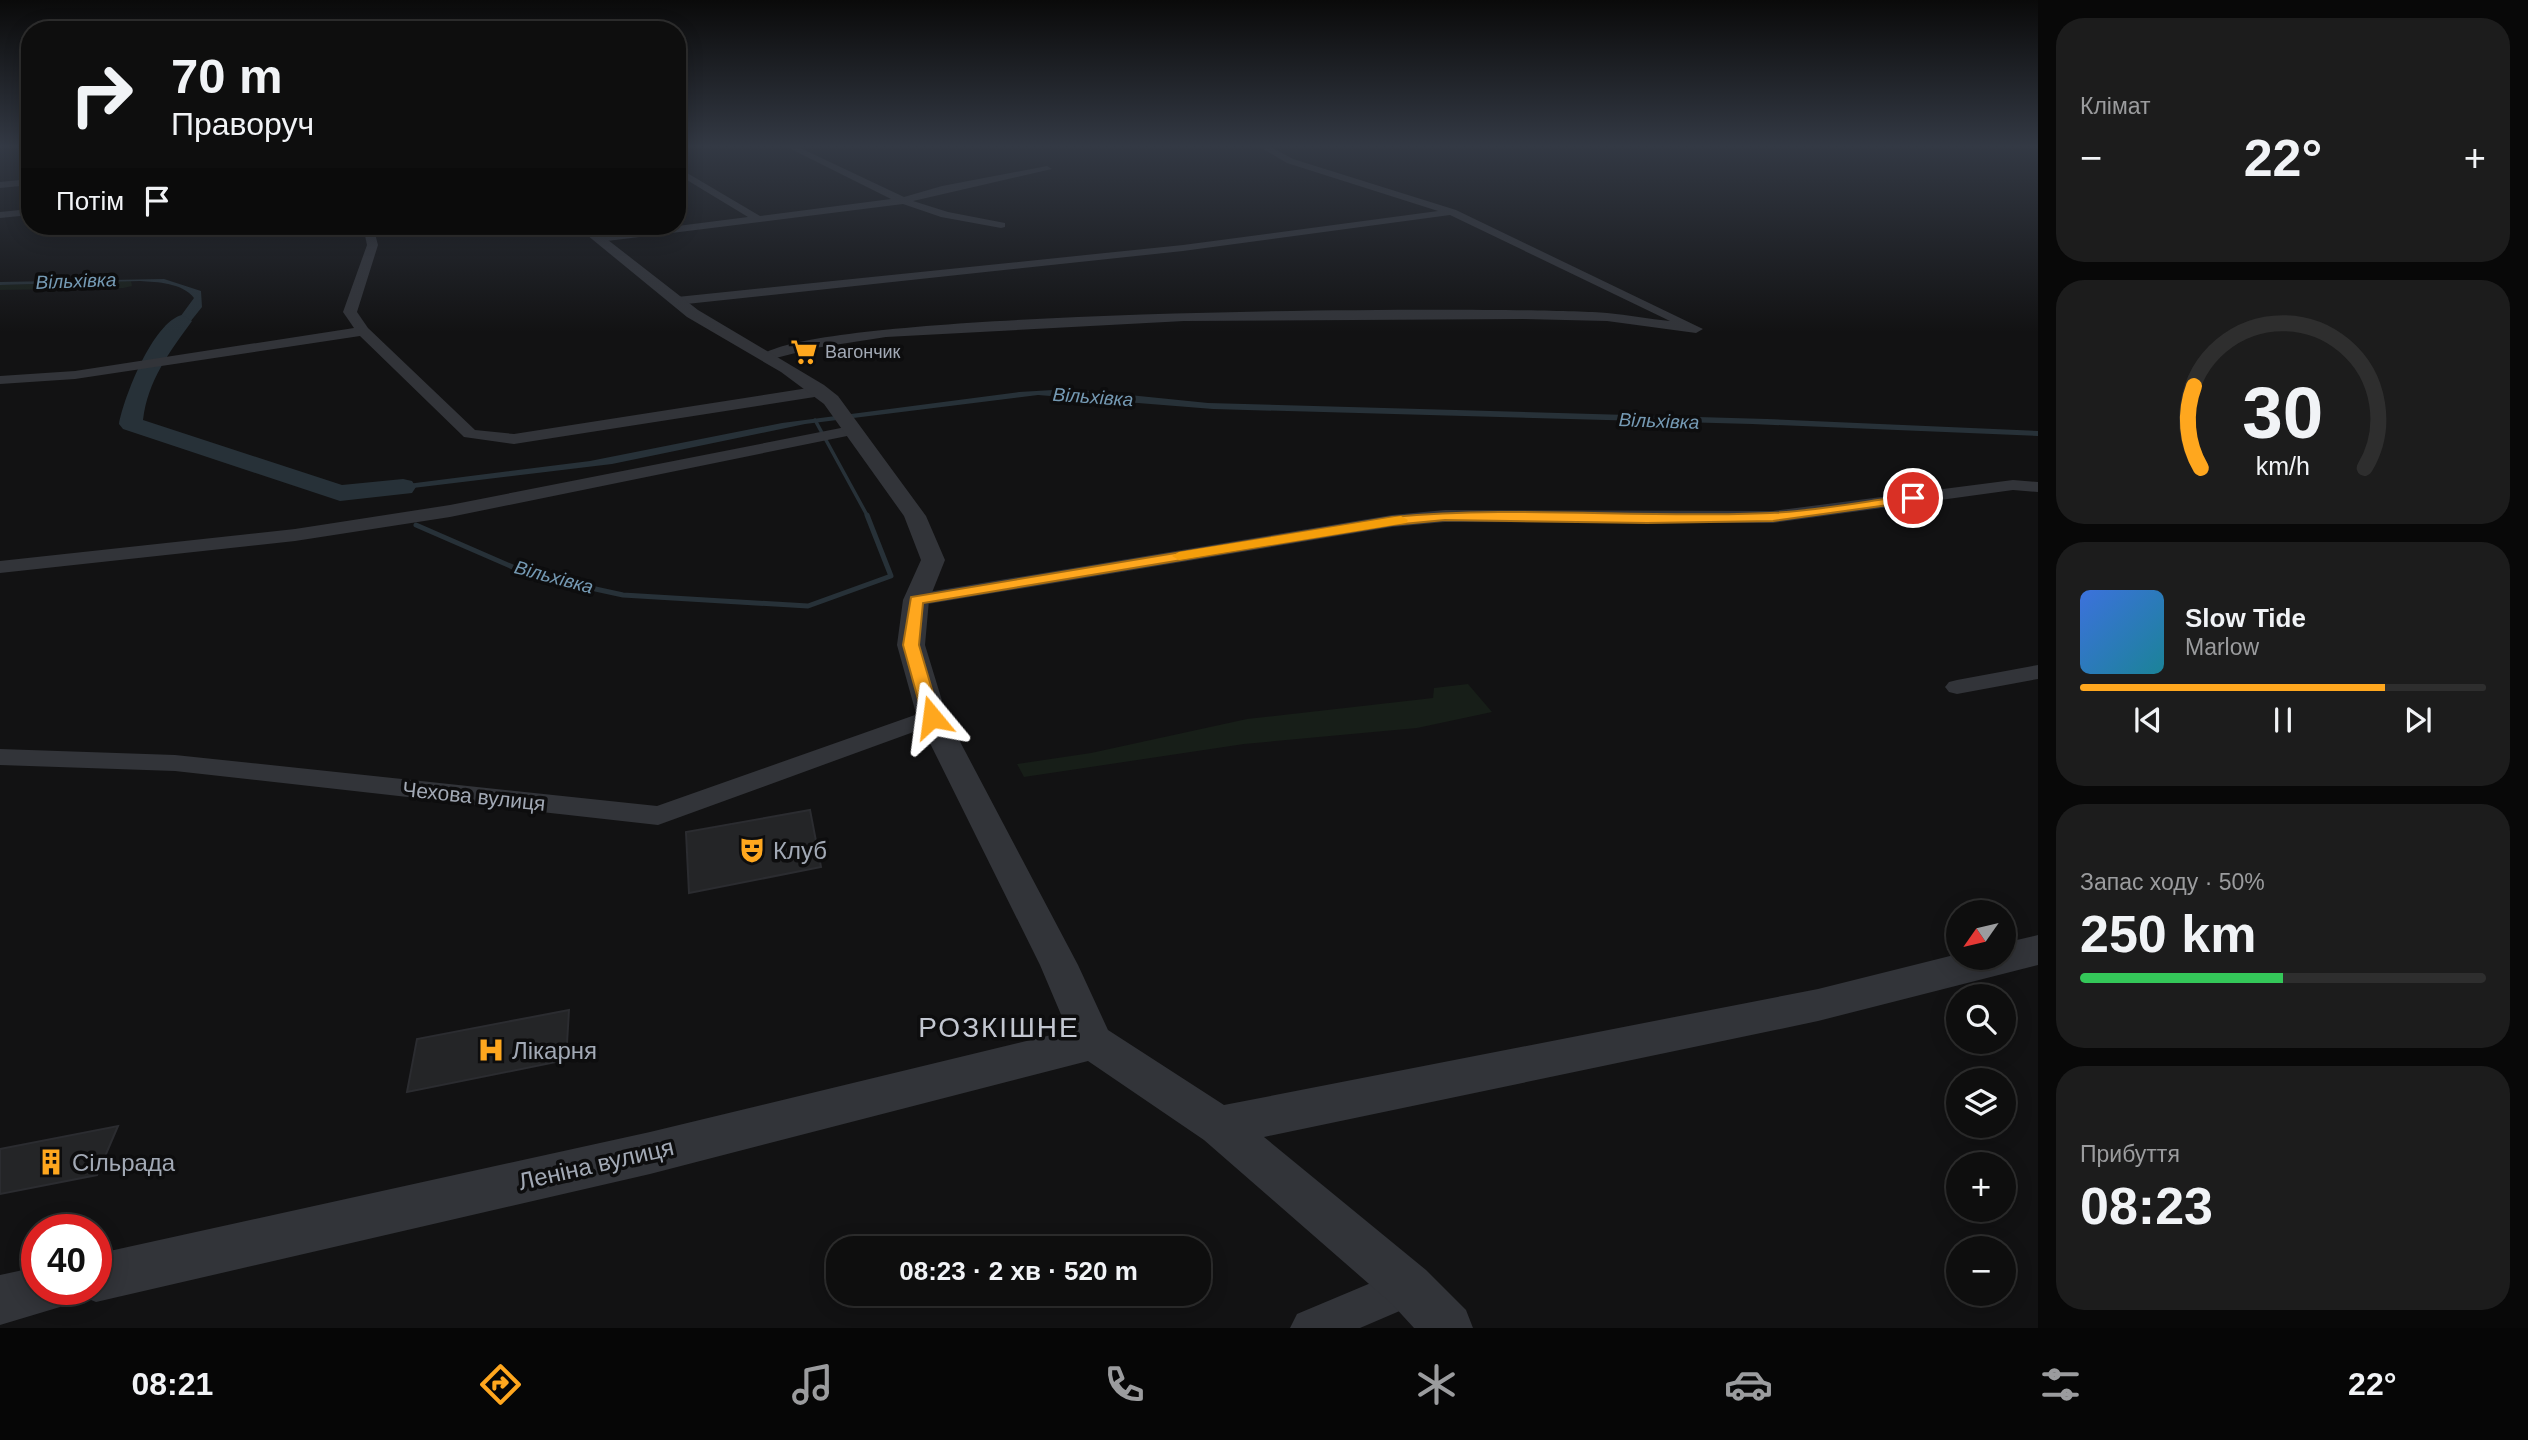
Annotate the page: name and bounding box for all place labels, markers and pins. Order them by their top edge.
supermarket icon: Вагончик [789,337,819,367]
place label: Вагончик [825,342,901,362]
pin [1883,468,1943,528]
theatre icon: Клуб [737,835,767,865]
place label: Клуб [773,837,827,864]
hospital icon: Лікарня [476,1035,506,1065]
place label: Лікарня [512,1037,597,1064]
building icon: Сільрада [36,1147,66,1177]
place label: Сільрада [72,1149,176,1176]

